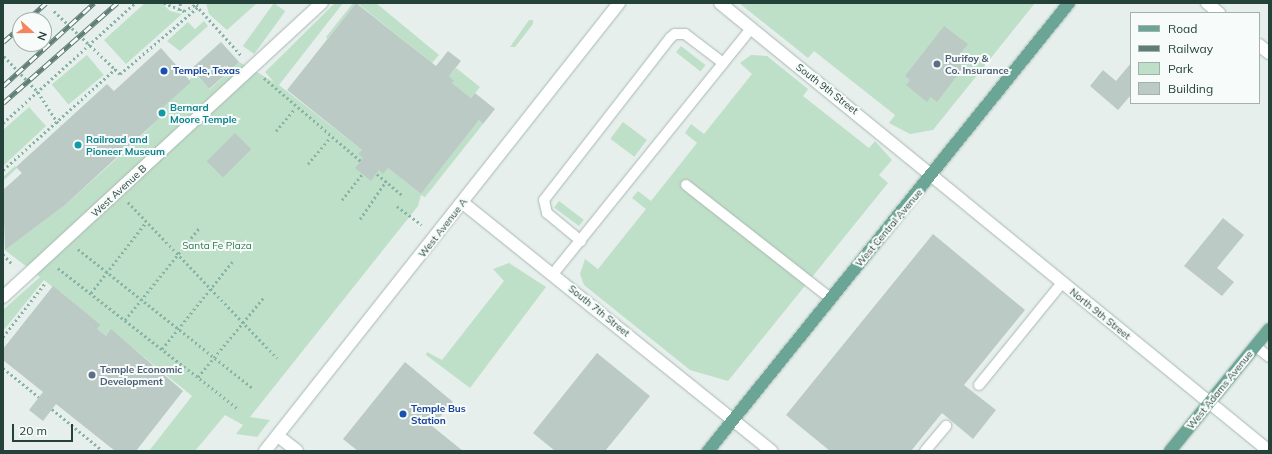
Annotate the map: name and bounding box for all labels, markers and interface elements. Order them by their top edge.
north arrow [12,12,52,52]
legend [1130,12,1260,104]
text: Road [1168,21,1197,36]
text: N [34,30,50,42]
text: Railway [1168,41,1213,56]
place label: Purifoy & Co. Insurance [945,52,1009,76]
marker: Purifoy & Co. Insurance [932,59,942,69]
street label: South 9th Street [794,61,860,117]
text: Park [1168,61,1193,76]
marker: Temple, Texas [158,65,170,77]
place label: Temple, Texas [173,65,240,77]
text: Building [1168,81,1213,96]
place label: Bernard Moore Temple [170,101,237,124]
marker: Bernard Moore Temple [157,108,167,118]
place label: Railroad and Pioneer Museum [86,133,165,156]
marker: Railroad and Pioneer Museum [73,140,83,150]
street label: West Avenue B [89,162,149,220]
street label: West Central Avenue [853,187,925,269]
street label: West Avenue A [416,196,470,260]
park label: Santa Fe Plaza [182,240,252,252]
street label: South 7th Street [566,283,632,339]
street label: North 9th Street [1067,286,1133,342]
street label: West Adams Avenue [1185,348,1255,432]
place label: Temple Economic Development [100,363,182,386]
marker: Temple Economic Development [87,370,97,380]
place label: Temple Bus Station [411,402,466,426]
marker: Temple Bus Station [398,409,408,419]
scale bar [14,416,75,442]
text: 20 m [19,423,47,438]

